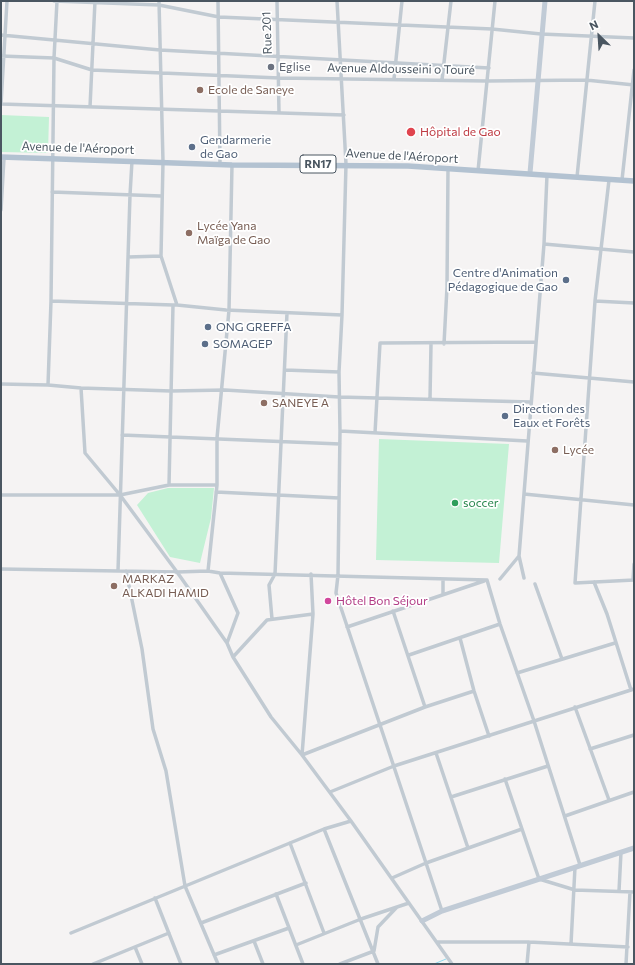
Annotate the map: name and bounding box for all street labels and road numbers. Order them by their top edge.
street label: Rue 201 [259,11,275,55]
street label: Avenue Aldousseini o Touré [327,61,475,77]
street label: Avenue de l'Aéroport [21,139,135,157]
street label: Avenue de l'Aéroport [345,146,459,166]
road number: RN17 [300,155,336,173]

